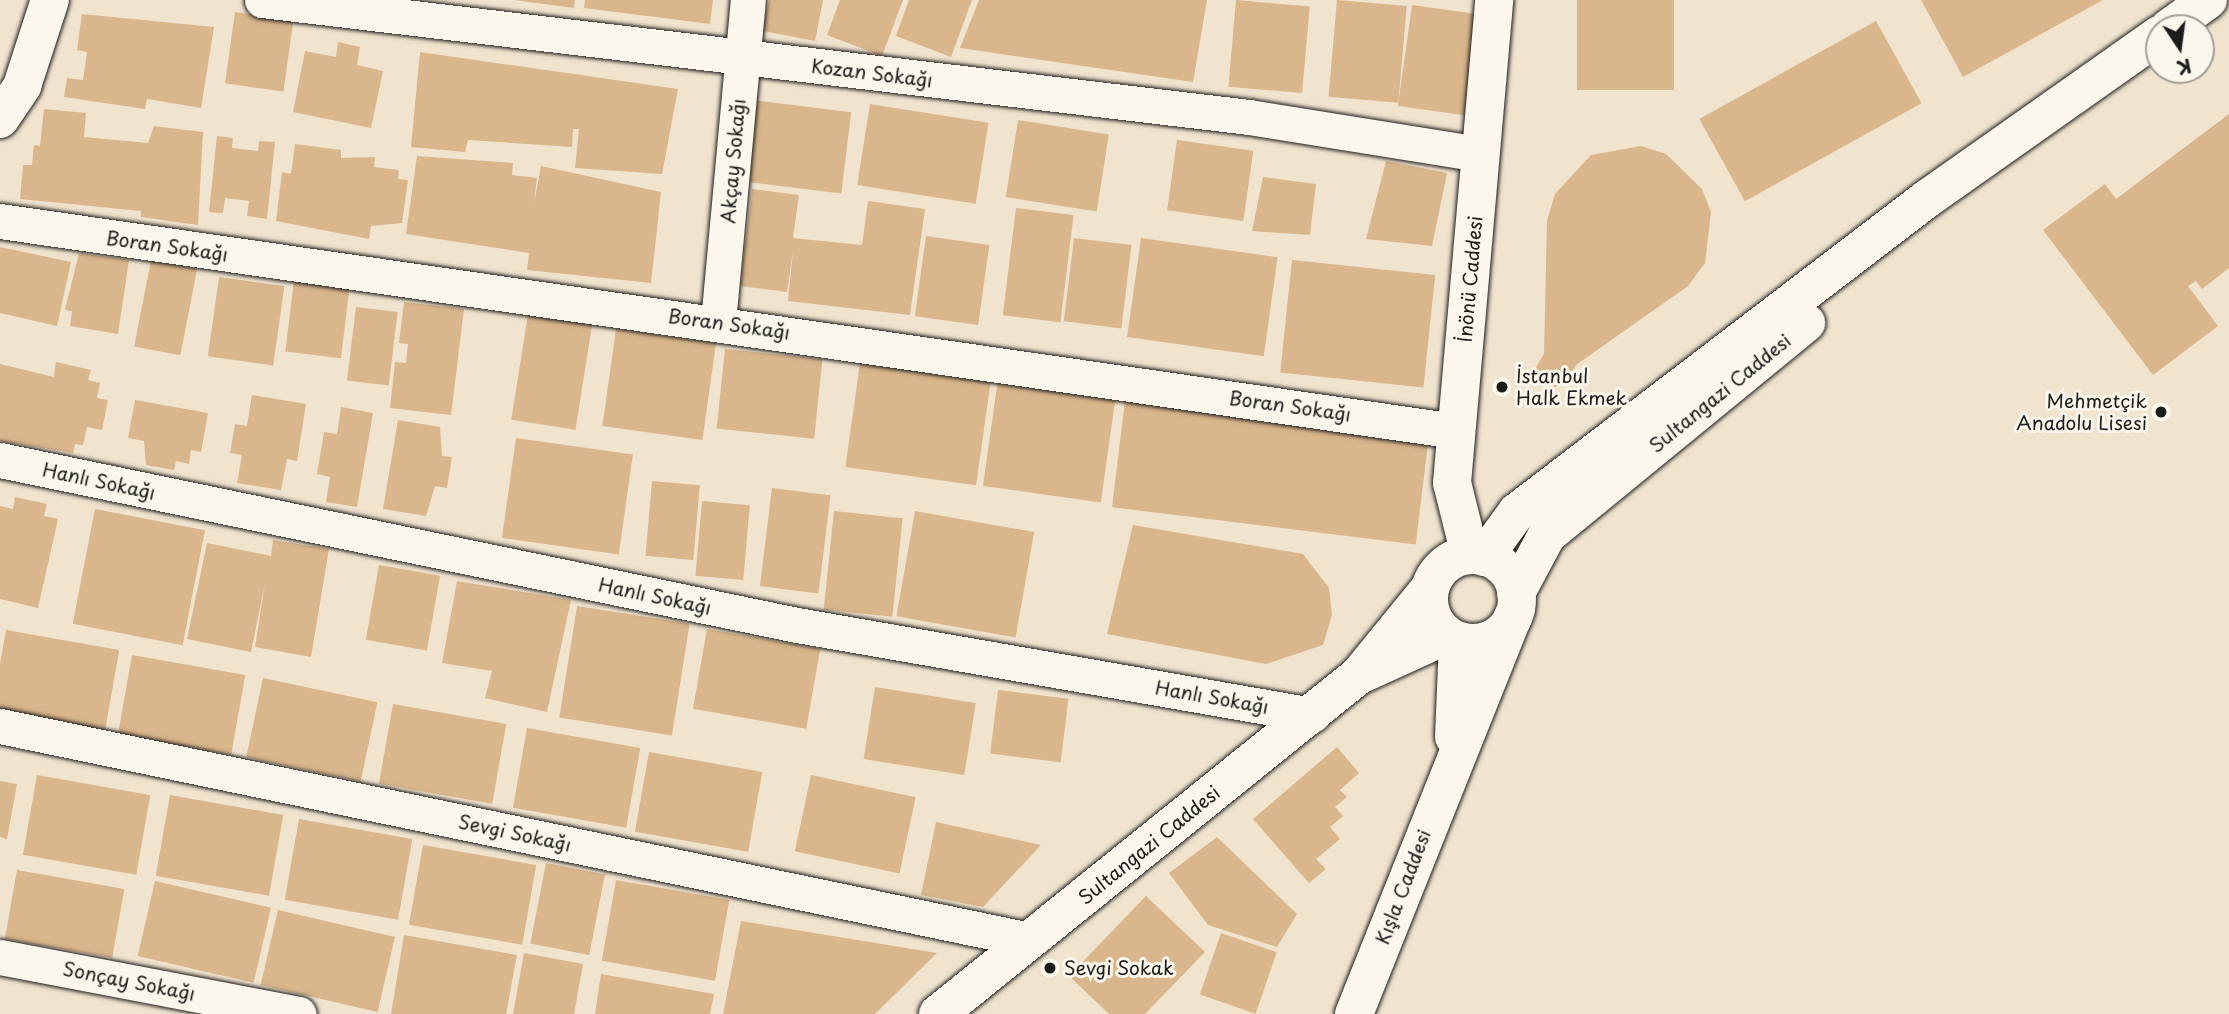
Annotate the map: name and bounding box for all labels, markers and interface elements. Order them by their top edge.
north arrow [2145,14,2215,84]
text: K [2174,52,2194,83]
street label: Kozan Sokağı [810,54,934,92]
street label: Akçay Sokağı [716,97,750,225]
street label: İnönü Caddesi [1453,215,1487,343]
street label: Boran Sokağı [105,226,229,266]
street label: Boran Sokağı [667,304,791,344]
street label: Sultangazi Caddesi [1645,329,1795,457]
place label: İstanbul Halk Ekmek [1516,365,1627,409]
marker: İstanbul Halk Ekmek [1494,379,1510,395]
street label: Boran Sokağı [1228,386,1352,426]
place label: Mehmetçik Anadolu Lisesi [2017,390,2147,434]
marker: Mehmetçik Anadolu Lisesi [2153,404,2169,420]
street label: Hanlı Sokağı [40,458,158,504]
street label: Hanlı Sokağı [596,573,714,619]
street label: Hanlı Sokağı [1153,676,1271,718]
street label: Sultangazi Caddesi [1074,781,1224,909]
street label: Sevgi Sokağı [456,810,574,856]
street label: Kışla Caddesi [1371,827,1435,947]
street label: Sonçay Sokağı [61,957,197,1005]
place label: Sevgi Sokak [1064,957,1175,979]
marker: Sevgi Sokak [1042,960,1058,976]

